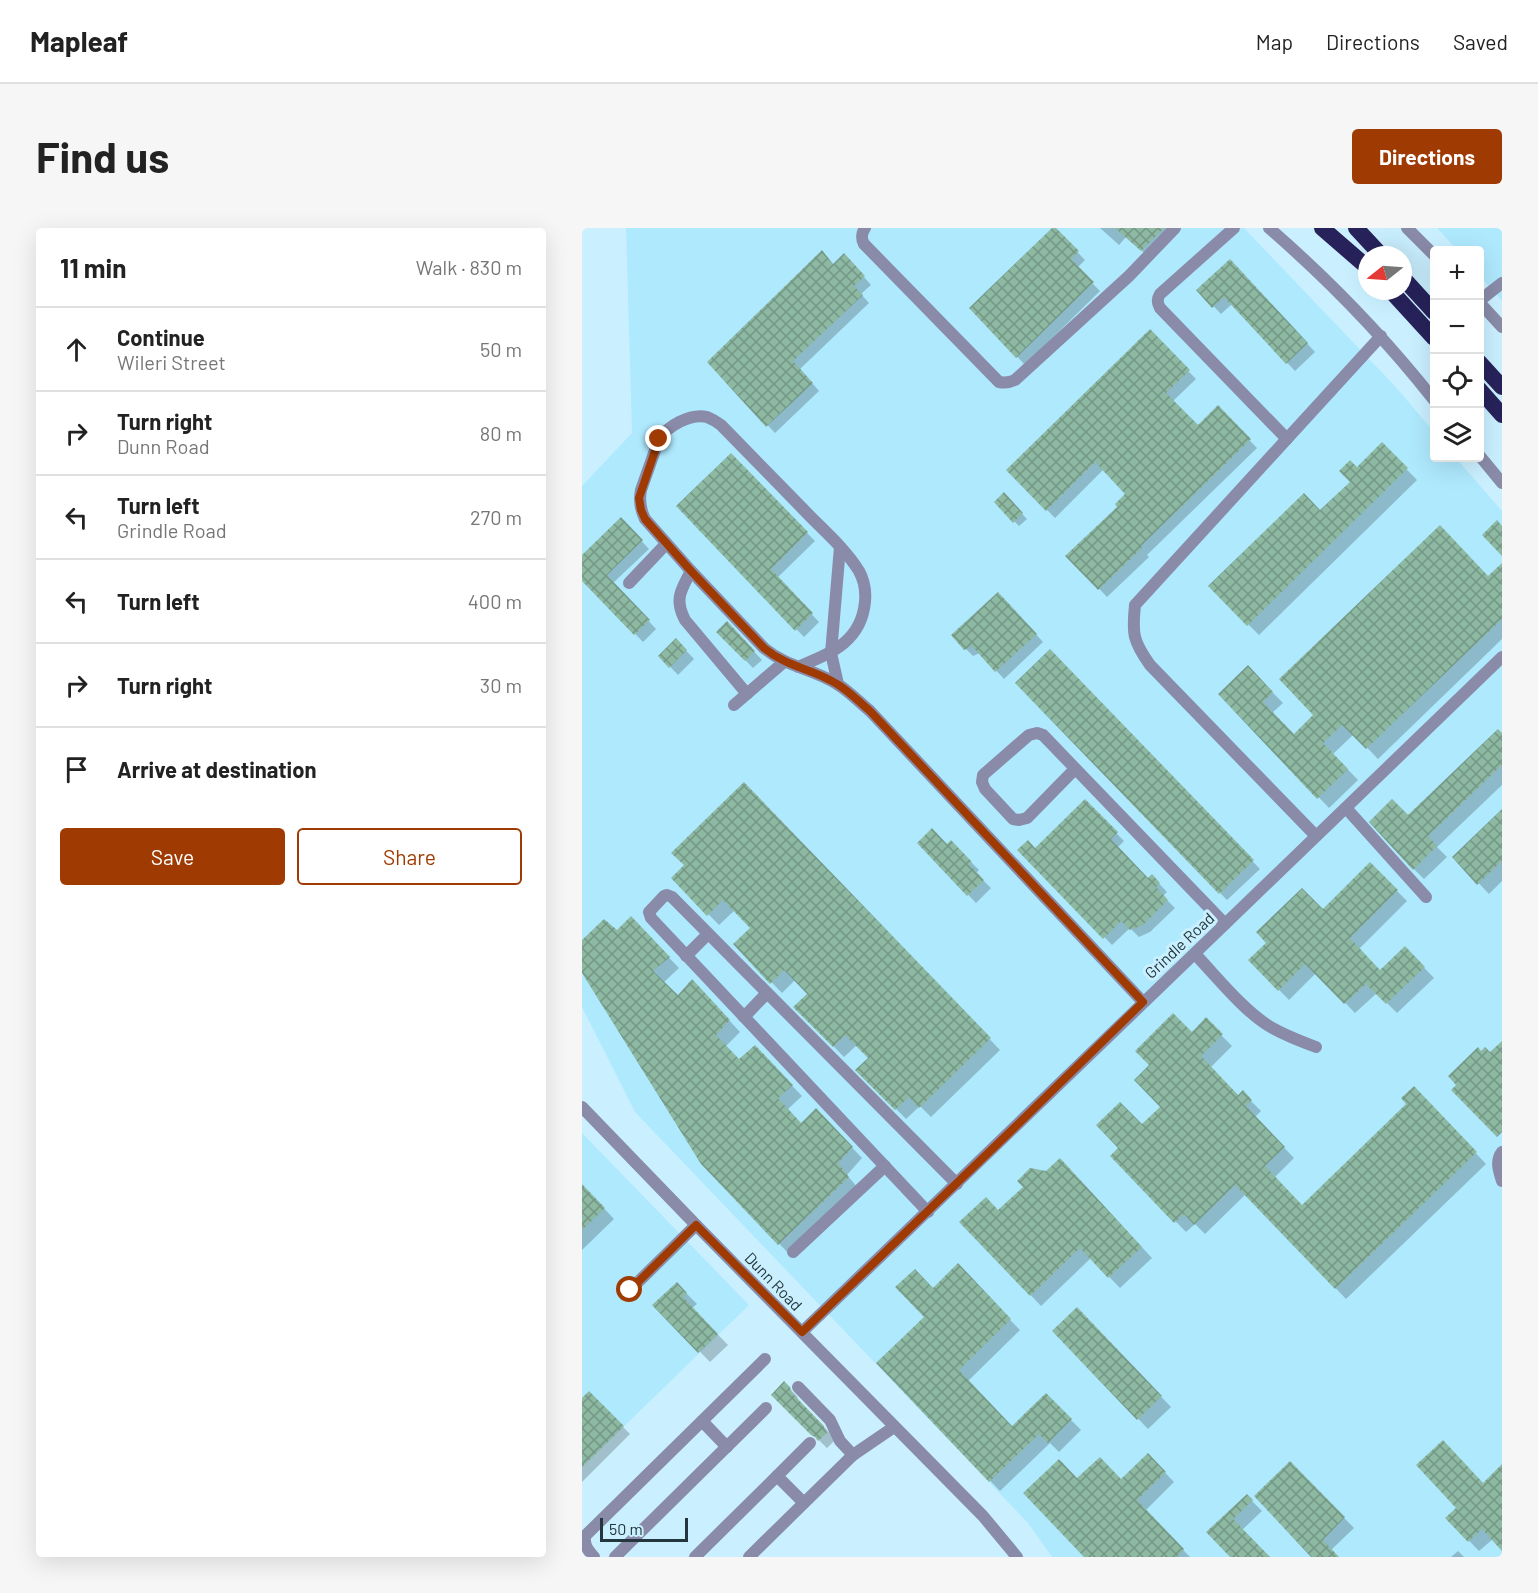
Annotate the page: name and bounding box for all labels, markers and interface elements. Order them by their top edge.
text: Mapleaf [30,24,128,58]
text: Map [1256,29,1293,54]
text: Directions [1326,29,1420,54]
text: Saved [1453,29,1508,54]
button: Directions [1352,129,1502,184]
text: Find us [36,131,169,181]
north arrow [1358,246,1412,300]
map controls [1430,246,1484,462]
button: + [1430,246,1484,300]
text: 11 min [60,252,126,283]
text: Walk · 830 m [416,255,522,279]
button: − [1430,300,1484,354]
text: Continue [117,324,205,350]
icon: ahead [60,333,93,366]
text: 50 m [480,337,522,361]
text: Wileri Street [117,350,226,374]
button: locate [1430,354,1484,408]
text: Turn right [117,408,212,434]
button: layers [1430,408,1484,462]
icon: right [60,417,93,450]
text: 80 m [480,421,522,445]
route end [645,425,671,451]
text: Dunn Road [117,434,210,458]
text: Turn left [117,492,200,518]
icon: left [60,501,93,534]
text: 270 m [470,505,522,529]
text: Grindle Road [117,518,227,542]
icon: left [60,585,93,618]
text: Turn left [117,588,200,614]
text: 400 m [468,589,522,613]
icon: right [60,669,93,702]
text: Turn right [117,672,212,698]
text: 30 m [480,673,522,697]
icon: arrive [60,753,93,786]
text: Arrive at destination [117,756,316,782]
button: Save [60,828,285,885]
button: Share [297,828,522,885]
street label: Grindle Road [1140,908,1218,982]
street label: Dunn Road [741,1248,807,1314]
route start [616,1276,642,1302]
scale bar [600,1515,688,1542]
text: 50 m [609,1519,643,1538]

